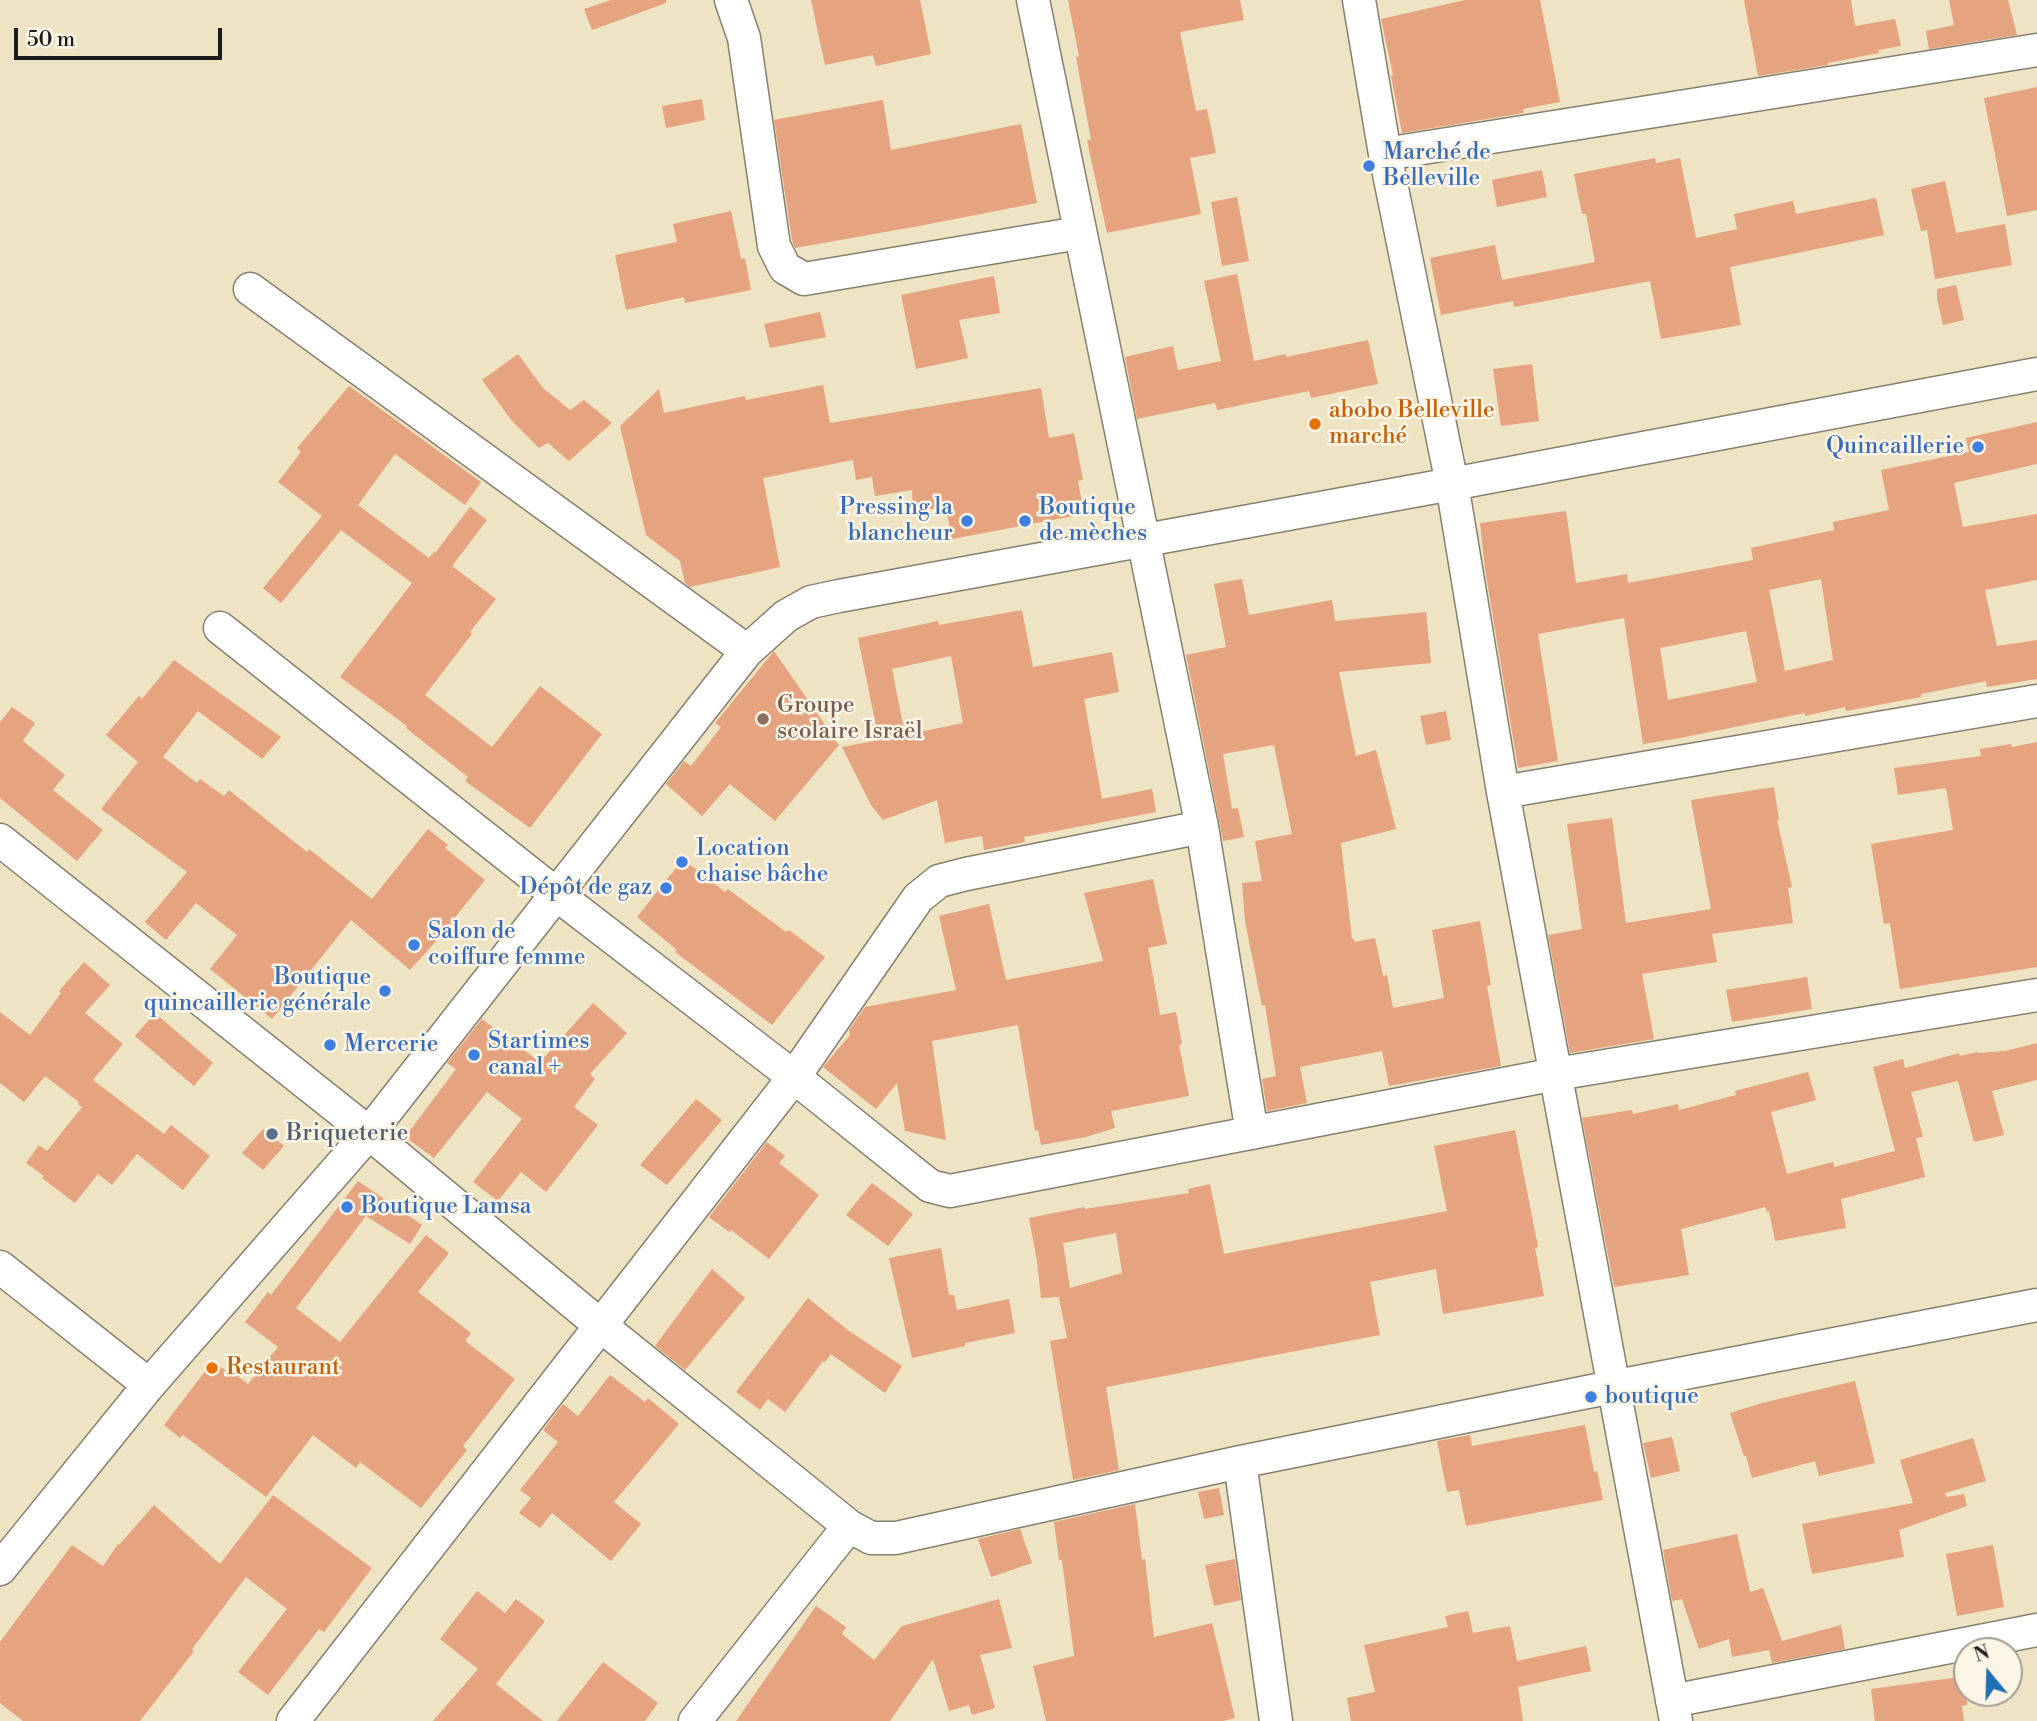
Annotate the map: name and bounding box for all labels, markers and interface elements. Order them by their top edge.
scale bar [18,14,226,58]
text: 50 m [27,27,75,53]
place label: Marché de Belleville [1383,139,1491,193]
marker: Marché de Belleville [1361,158,1377,174]
place label: abobo Belleville marché [1329,397,1495,451]
marker: abobo Belleville marché [1307,416,1323,432]
place label: Quincaillerie [1826,433,1964,461]
marker: Quincaillerie [1970,439,1986,455]
place label: Pressing la blancheur [839,494,953,548]
place label: Boutique de mèches [1039,494,1147,548]
marker: Pressing la blancheur [959,513,975,529]
marker: Boutique de mèches [1017,513,1033,529]
place label: Groupe scolaire Israël [777,692,922,746]
marker: Groupe scolaire Israël [755,711,771,727]
place label: Location chaise bâche [696,835,828,889]
marker: Location chaise bâche [674,854,690,870]
place label: Dépôt de gaz [520,874,652,902]
marker: Dépôt de gaz [658,880,674,896]
place label: Salon de coiffure femme [428,918,586,972]
marker: Salon de coiffure femme [406,937,422,953]
place label: Boutique quincaillerie générale [143,964,371,1018]
marker: Boutique quincaillerie générale [377,983,393,999]
place label: Startimes canal + [488,1028,589,1082]
place label: Mercerie [344,1031,438,1059]
marker: Mercerie [322,1037,338,1053]
marker: Startimes canal + [466,1047,482,1063]
place label: Briqueterie [286,1120,408,1148]
marker: Briqueterie [264,1126,280,1142]
place label: Boutique Lamsa [361,1193,531,1221]
marker: Boutique Lamsa [339,1199,355,1215]
place label: Restaurant [226,1354,340,1382]
marker: Restaurant [204,1360,220,1376]
place label: boutique [1605,1383,1699,1411]
marker: boutique [1583,1389,1599,1405]
north arrow [1953,1637,2023,1707]
text: N [1971,1640,1993,1668]

